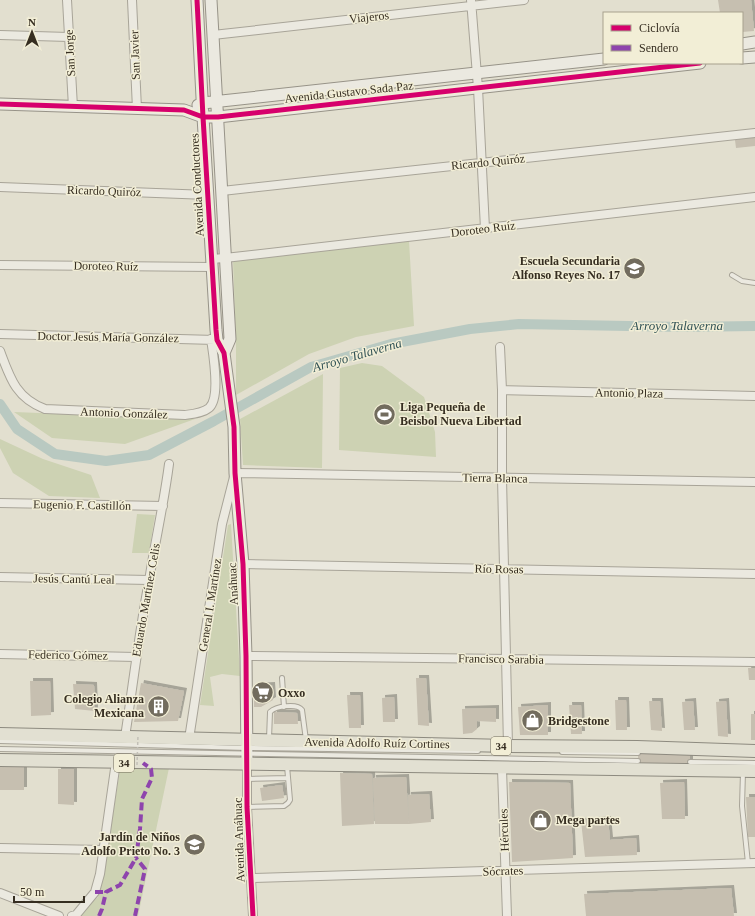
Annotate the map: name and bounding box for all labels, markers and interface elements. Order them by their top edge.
street label: Viajeros [348,8,390,26]
north arrow [12,12,52,52]
legend [603,12,743,64]
text: N [28,16,36,28]
text: Ciclovía [639,21,680,35]
street label: San Jorge [62,29,78,77]
street label: San Javier [127,30,143,80]
text: Sendero [639,41,678,55]
street label: Avenida Gustavo Sada Paz [284,78,414,106]
street label: Avenida Conductores [187,133,207,237]
street label: Ricardo Quiróz [450,151,526,173]
street label: Ricardo Quiróz [67,183,141,199]
street label: Doroteo Ruíz [450,218,516,240]
place label: Escuela Secundaria Alfonso Reyes No. 17 [512,254,620,282]
school or university icon: Escuela Secundaria Alfonso Reyes No. 17 [622,255,648,281]
street label: Doroteo Ruíz [73,258,139,274]
water label: Arroyo Talaverna [630,318,723,333]
street label: Doctor Jesús María González [37,329,179,345]
water label: Arroyo Talaverna [310,335,404,375]
street label: Antonio Plaza [595,385,664,401]
place label: Liga Pequeña de Beisbol Nueva Libertad [400,400,522,428]
sports icon: Liga Pequeña de Beisbol Nueva Libertad [372,401,398,427]
street label: Antonio González [80,404,168,422]
street label: Tierra Blanca [462,470,528,486]
street label: Eugenio F. Castillón [33,497,131,513]
street label: Eduardo Martínez Celis [129,542,163,658]
street label: General I. Martínez [196,557,224,653]
street label: Anáhuac [225,562,241,606]
street label: Río Rosas [474,562,524,576]
street label: Jesús Cantú Leal [33,571,115,587]
street label: Federico Gómez [28,647,108,663]
street label: Francisco Sarabia [458,651,545,667]
supermarket icon: Oxxo [250,680,276,706]
place label: Oxxo [278,686,305,700]
place label: Colegio Alianza Mexicana [64,692,144,720]
building icon: Colegio Alianza Mexicana [146,693,172,719]
shop icon: Bridgestone [520,708,546,734]
place label: Bridgestone [548,714,610,728]
street label: Avenida Adolfo Ruíz Cortines [304,735,450,751]
road number: 34 [491,737,511,755]
road number: 34 [114,754,134,772]
street label: Avenida Anáhuac [231,797,247,883]
shop icon: Mega partes [528,807,554,833]
street label: Hércules [496,808,512,852]
place label: Mega partes [556,813,620,827]
place label: Jardín de Niños Adolfo Prieto No. 3 [81,830,180,858]
school or university icon: Jardín de Niños Adolfo Prieto No. 3 [182,831,208,857]
street label: Sócrates [482,863,524,879]
scale bar [14,878,84,904]
text: 50 m [20,885,45,899]

